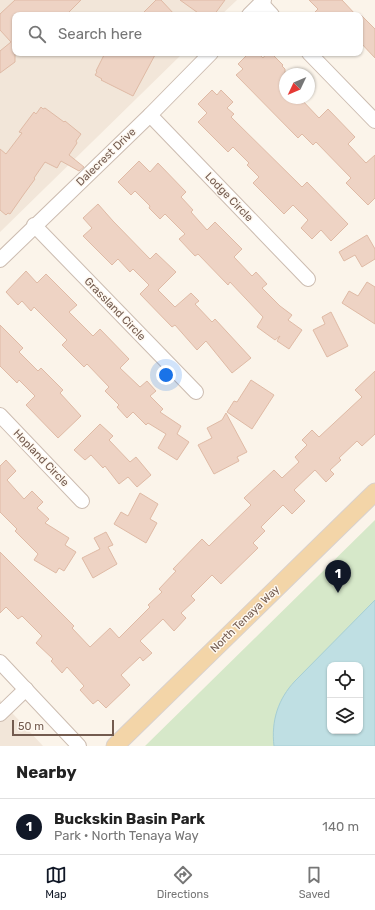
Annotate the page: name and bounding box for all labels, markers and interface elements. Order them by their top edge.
search box [12,12,363,56]
icon: search [26,23,48,45]
text: Search here [58,25,142,43]
north arrow [279,68,315,104]
street label: Dalecrest Drive [73,125,139,189]
street label: Lodge Circle [202,170,256,224]
street label: Grassland Circle [82,275,148,343]
your location [156,365,176,385]
street label: Hopland Circle [11,427,71,489]
pin: 1 [325,560,351,593]
street label: North Tenaya Way [208,583,282,655]
map controls [327,662,363,734]
button: locate [327,662,363,698]
button: layers [327,698,363,734]
scale bar [12,718,114,737]
text: 50 m [18,720,44,733]
text: Nearby [16,762,77,782]
text: Buckskin Basin Park [54,810,205,828]
text: 1 [26,819,32,834]
text: 140 m [322,819,359,834]
text: Park · North Tenaya Way [54,828,199,843]
tab: Map [45,864,67,901]
tab: Directions [157,864,209,901]
tab: Saved [299,864,330,901]

